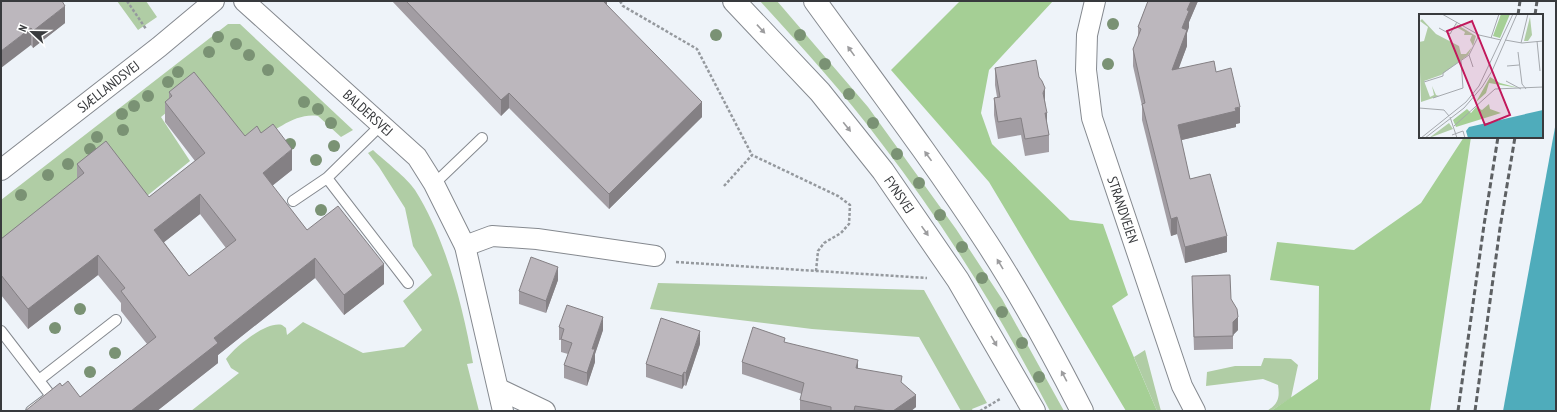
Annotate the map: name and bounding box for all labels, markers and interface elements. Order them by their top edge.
north arrow [12,12,52,52]
inset map [1419,14,1543,138]
text: N [15,23,30,34]
one-way arrow [756,25,765,34]
one-way arrow [847,45,855,56]
street label: SJÆLLANDSVEJ [74,57,143,116]
street label: BALDERSVEJ [339,86,397,140]
one-way arrow [843,121,852,132]
one-way arrow [923,150,932,161]
street label: FYNSVEJ [880,172,918,217]
street label: STRANDVEJEN [1103,174,1142,245]
one-way arrow [921,226,929,236]
one-way arrow [996,258,1003,270]
one-way arrow [991,335,998,347]
one-way arrow [1061,371,1068,382]

